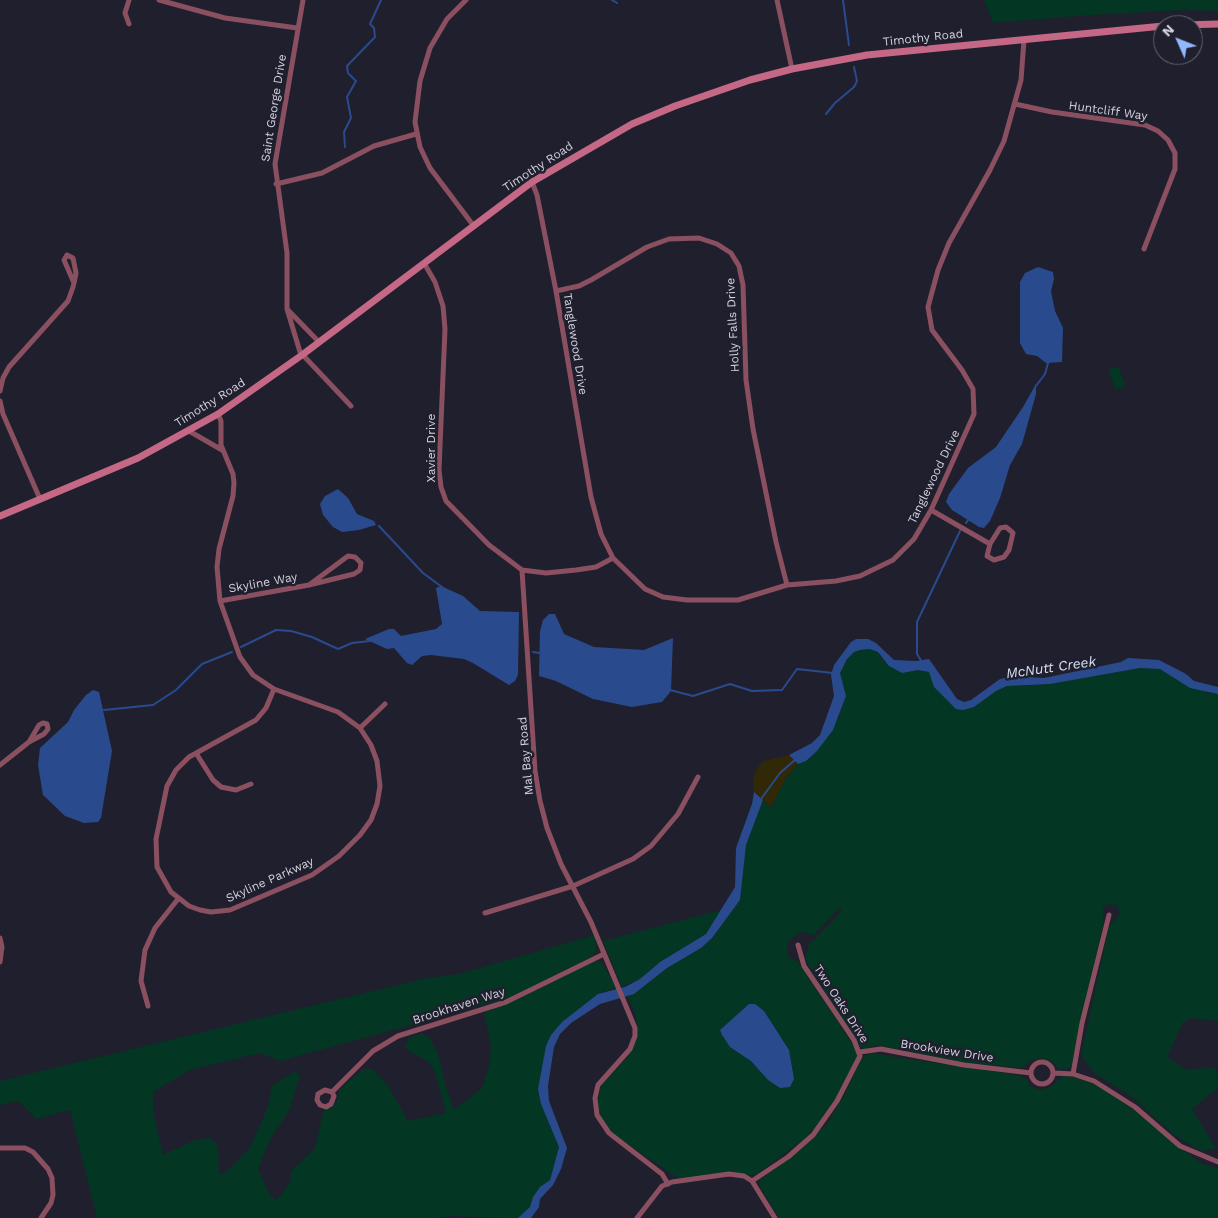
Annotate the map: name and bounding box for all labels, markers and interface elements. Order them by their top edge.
north arrow [1153,15,1203,65]
text: N [1159,21,1177,40]
street label: Timothy Road [882,27,964,49]
street label: Saint George Drive [258,53,290,163]
street label: Huntcliff Way [1068,98,1148,124]
street label: Timothy Road [500,139,576,195]
street label: Holly Falls Drive [723,278,743,372]
street label: Tanglewood Drive [560,292,590,396]
street label: Timothy Road [172,376,248,430]
street label: Xavier Drive [424,414,438,482]
street label: Tanglewood Drive [905,428,963,526]
street label: Skyline Way [227,570,299,596]
water label: McNutt Creek [1005,653,1097,683]
street label: Mal Bay Road [515,716,537,796]
street label: Skyline Parkway [224,854,316,906]
street label: Two Oaks Drive [810,962,872,1046]
street label: Brookhaven Way [411,984,507,1028]
street label: Brookview Drive [899,1037,995,1065]

